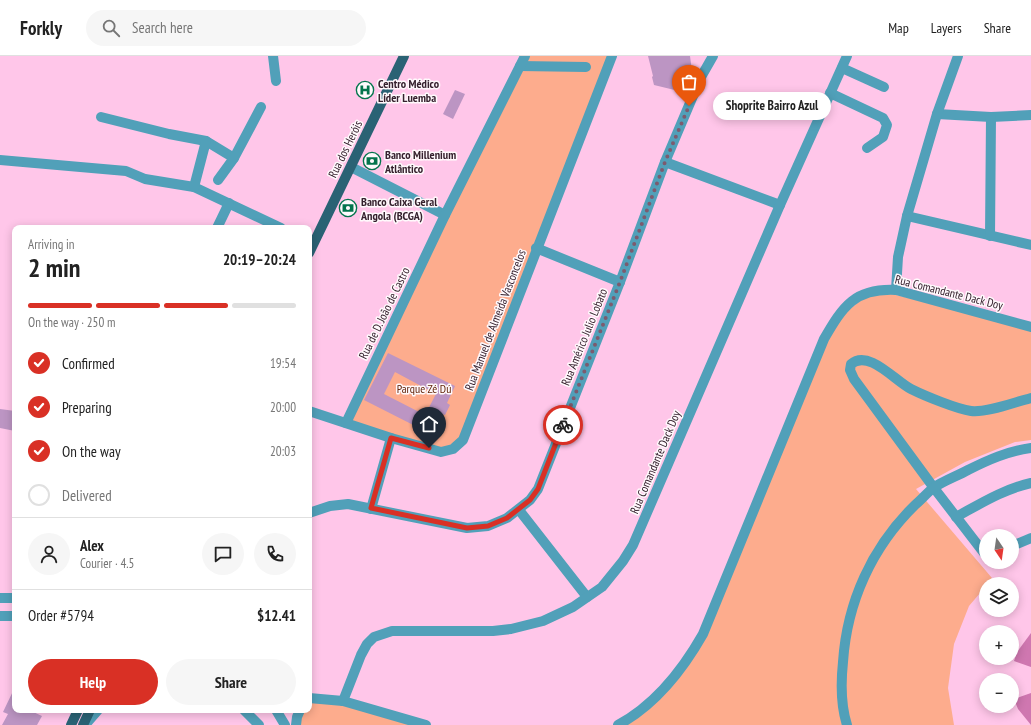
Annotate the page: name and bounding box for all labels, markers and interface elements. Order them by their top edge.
search box [86,10,366,46]
text: Forkly [20,16,62,40]
icon: search [100,17,122,39]
text: Search here [132,18,193,37]
text: Map [888,19,909,37]
text: Layers [931,19,962,37]
text: Share [984,19,1011,37]
pin [672,65,706,106]
icon: bag [678,71,700,93]
place label: Centro Médico Líder Luemba [378,76,440,105]
hospital icon: Centro Médico Líder Luemba [355,80,375,100]
callout: Shoprite Bairro Azul [713,92,831,120]
text: Shoprite Bairro Azul [726,97,818,114]
street label: Rua dos Heróis [325,118,365,180]
place label: Banco Millenium Atlântico [384,147,456,176]
bank icon: Banco Millenium Atlântico [362,151,382,171]
place label: Banco Caixa Geral Angola (BCGA) [360,194,437,223]
bank icon: Banco Caixa Geral Angola (BCGA) [338,198,358,218]
text: Arriving in [28,236,75,253]
street label: Rua Manuel de Almeida Vasconcelos [461,248,529,392]
text: 20:19–20:24 [223,250,296,269]
text: 2 min [28,251,81,284]
street label: Rua de D. João de Castro [355,265,413,361]
street label: Rua Comandante Dack Doy [893,271,1005,313]
street label: Rua Américo Julio Lobato [558,286,610,388]
text: On the way · 250 m [28,314,115,331]
icon: check [28,352,50,374]
text: Confirmed [62,354,115,373]
text: 19:54 [270,355,296,372]
park label: Parque Zé Dú [397,381,451,396]
icon: check [28,396,50,418]
text: Preparing [62,398,112,417]
text: 20:00 [270,399,296,416]
courier [543,405,583,445]
pin [412,407,446,448]
street label: Rua Comandante Dack Doy [626,408,684,516]
icon: home [418,413,440,435]
icon: bike [552,414,574,436]
icon: check [28,440,50,462]
text: On the way [62,442,121,461]
text: 20:03 [270,443,296,460]
text: Delivered [62,486,112,505]
north arrow [979,529,1019,569]
map controls [979,529,1019,713]
button: person [28,533,70,575]
button: chat [202,533,244,575]
button: phone [254,533,296,575]
text: Alex [80,536,104,555]
text: Courier · 4.5 [80,555,134,572]
button: layers [979,577,1019,617]
text: Order #5794 [28,606,94,625]
text: $12.41 [257,606,296,625]
button: + [979,625,1019,665]
button: Help [28,659,158,705]
button: Share [166,659,296,705]
button: − [979,673,1019,713]

